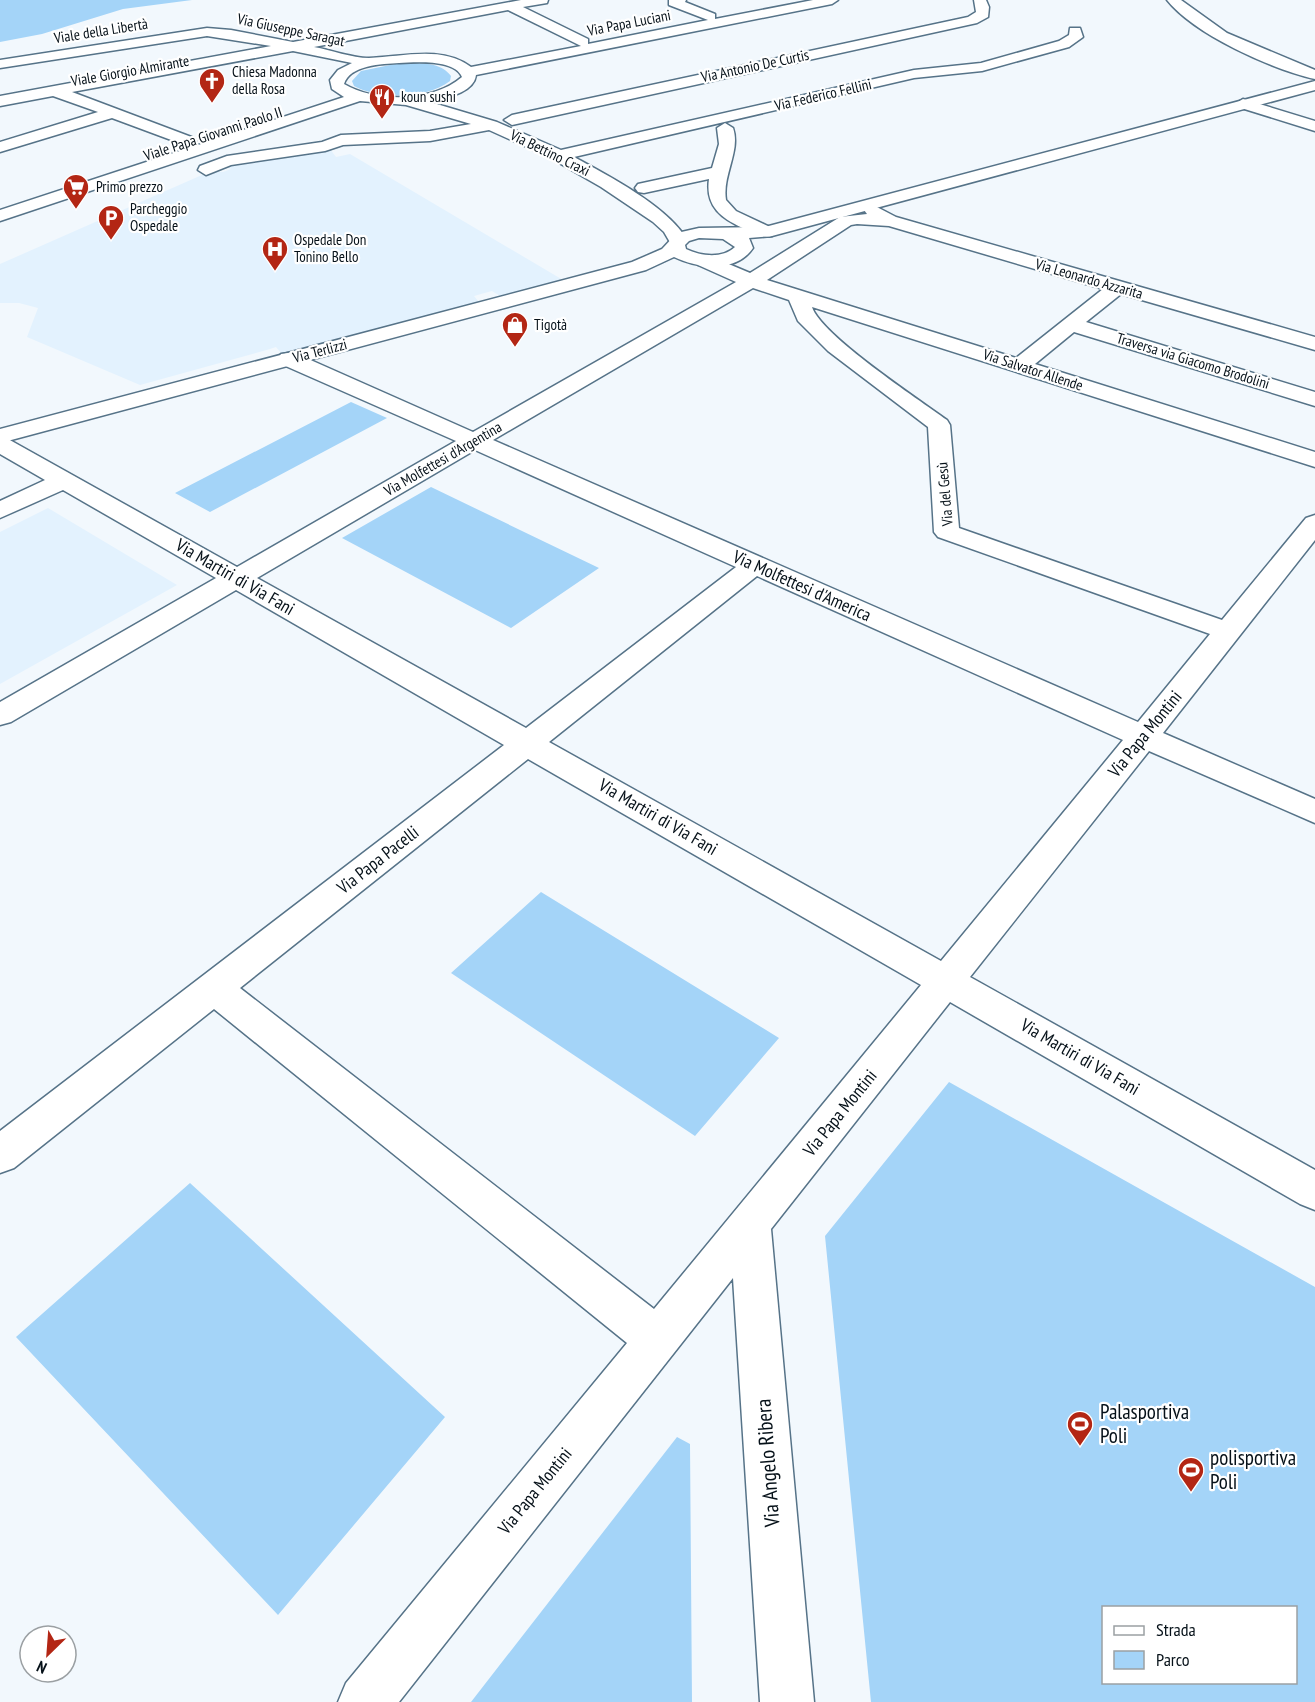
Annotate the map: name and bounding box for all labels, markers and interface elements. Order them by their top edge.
street label: Via Papa Luciani [585,5,672,40]
street label: Via Giuseppe Saragat [235,9,347,50]
street label: Viale della Libertà [52,14,149,47]
street label: Via Antonio De Curtis [698,45,811,86]
street label: Viale Giorgio Almirante [68,51,191,90]
place label: Chiesa Madonna della Rosa [232,62,317,98]
church icon: Chiesa Madonna della Rosa [197,66,227,104]
street label: Via Federico Fellini [772,74,873,115]
restaurant icon: koun sushi [367,82,397,120]
place label: koun sushi [401,87,456,106]
street label: Viale Papa Giovanni Paolo II [140,102,285,165]
street label: Via Bettino Craxi [506,125,593,180]
supermarket icon: Primo prezzo [61,172,91,210]
place label: Primo prezzo [96,177,163,196]
place label: Parcheggio Ospedale [130,199,187,235]
parking icon: Parcheggio Ospedale [96,203,126,241]
place label: Ospedale Don Tonino Bello [294,230,366,266]
hospital icon: Ospedale Don Tonino Bello [260,234,290,272]
street label: Via Leonardo Azzarita [1032,254,1145,303]
shop icon: Tigotà [500,310,530,348]
place label: Tigotà [534,315,567,334]
street label: Traversa via Giacomo Brodolini [1114,328,1272,393]
street label: Via Terlizzi [290,334,349,367]
street label: Via Salvator Allende [980,344,1086,395]
street label: Via Molfettesi d'Argentina [380,417,505,501]
street label: Via del Gesù [932,461,957,528]
street label: Via Martiri di Via Fani [171,533,299,620]
street label: Via Molfettesi d'America [729,544,875,626]
street label: Via Papa Montini [1102,686,1187,782]
street label: Via Martiri di Via Fani [594,773,722,860]
street label: Via Papa Pacelli [331,820,423,899]
street label: Via Martiri di Via Fani [1016,1013,1144,1100]
street label: Via Papa Montini [797,1065,882,1161]
street label: Via Angelo Ribera [750,1398,786,1529]
place label: Palasportiva Poli [1100,1398,1189,1449]
sports icon: Palasportiva Poli [1065,1409,1095,1447]
street label: Via Papa Montini [492,1443,577,1539]
place label: polisportiva Poli [1210,1444,1296,1495]
sports icon: polisportiva Poli [1176,1455,1206,1493]
legend [1102,1606,1297,1684]
text: Strada [1156,1618,1196,1641]
north arrow [18,1624,78,1684]
text: Parco [1156,1648,1190,1671]
text: N [34,1657,50,1678]

